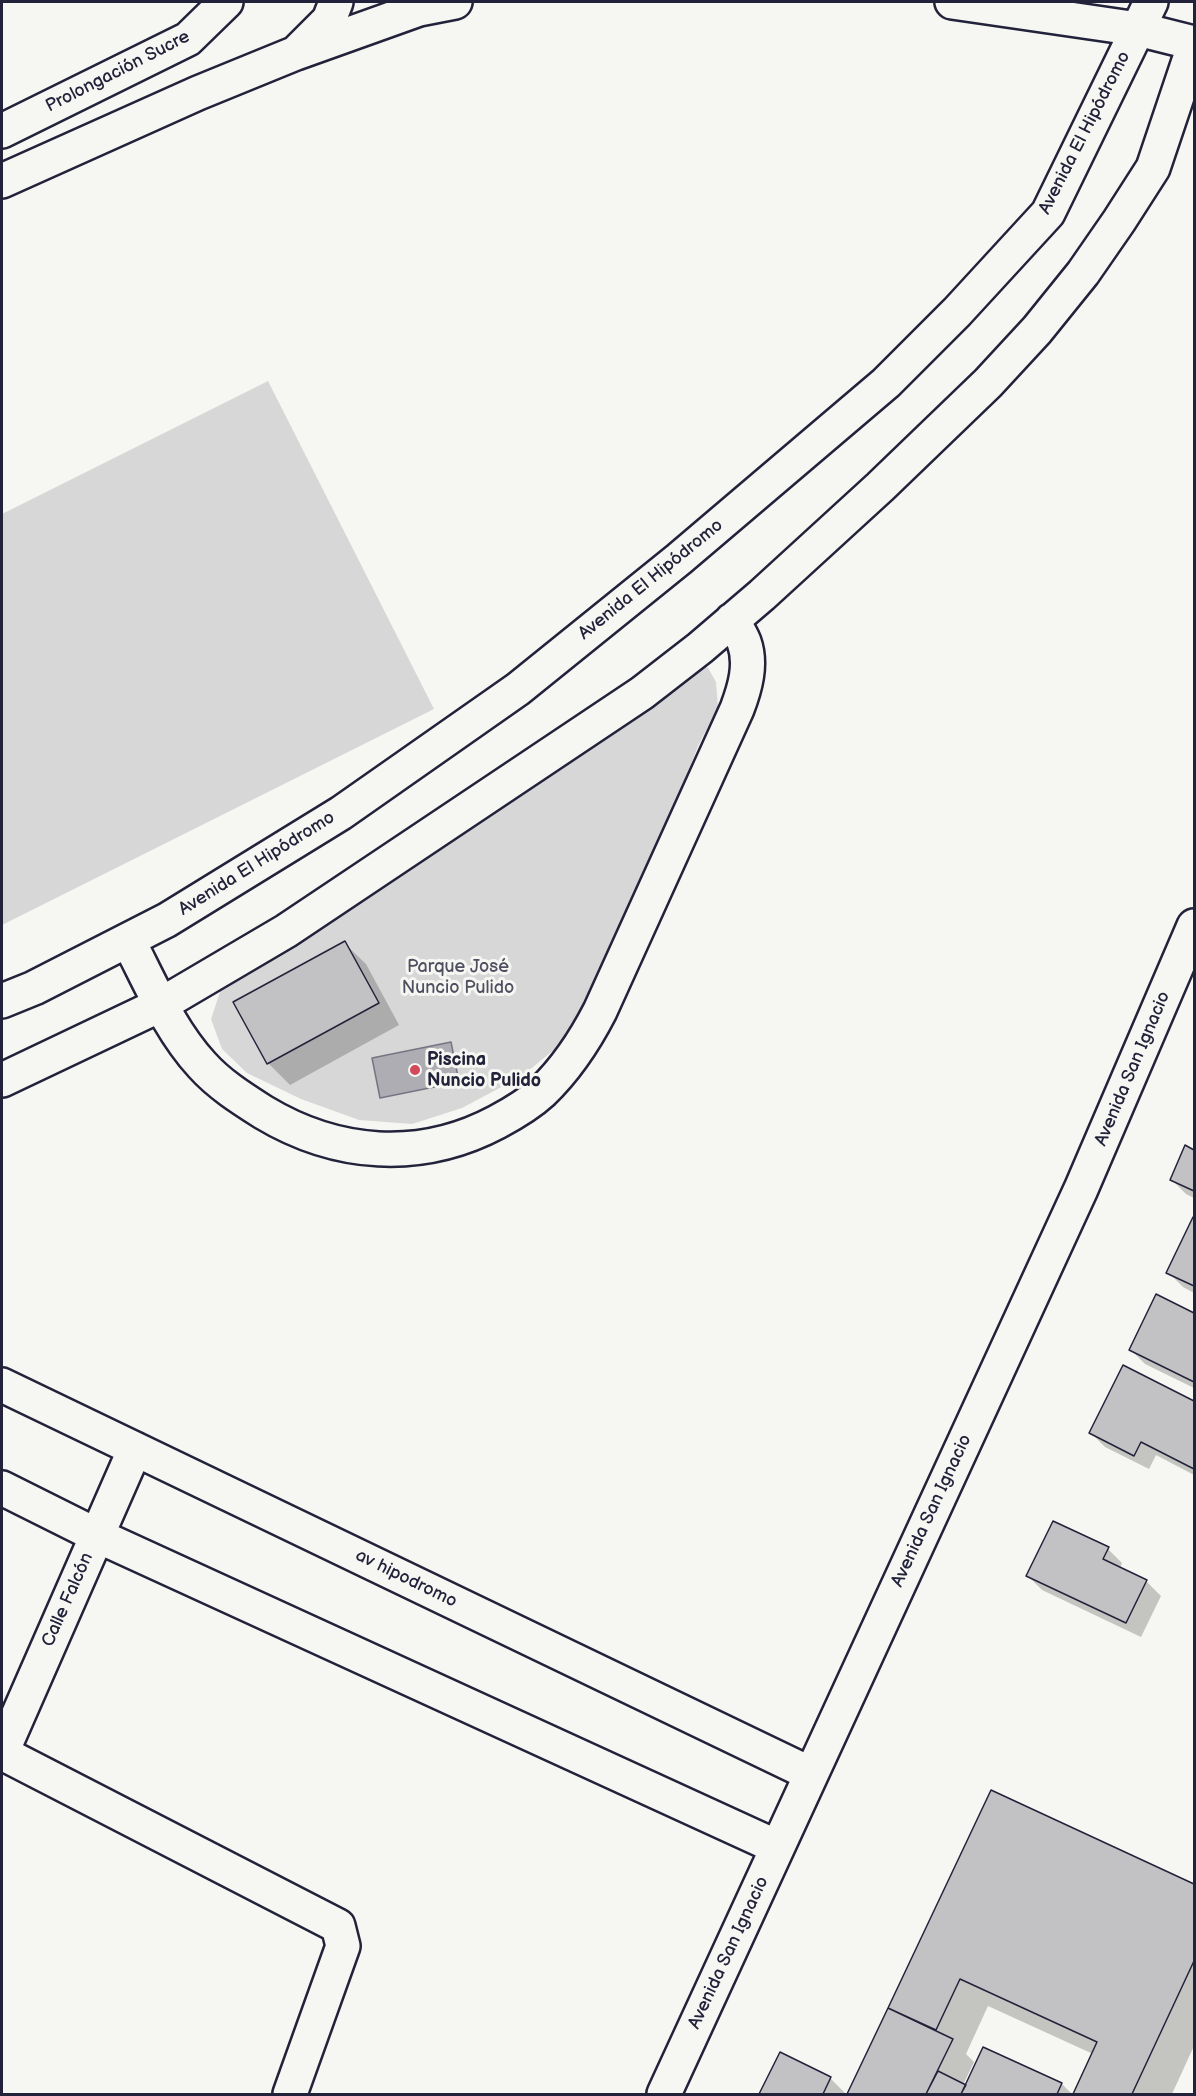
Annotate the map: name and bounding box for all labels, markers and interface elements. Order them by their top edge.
street label: Prolongación Sucre [42,26,194,118]
street label: Avenida El Hipódromo [1035,48,1135,218]
street label: Avenida El Hipódromo [574,515,728,645]
street label: Avenida El Hipódromo [175,807,339,921]
park label: Parque José Nuncio Pulido [402,956,514,998]
street label: Avenida San Ignacio [1091,988,1175,1150]
place label: Piscina Nuncio Pulido [427,1049,541,1092]
marker: Piscina Nuncio Pulido [408,1063,422,1077]
street label: Avenida San Ignacio [887,1431,977,1591]
street label: av hipodromo [352,1545,460,1613]
street label: Calle Falcón [38,1550,98,1650]
street label: Avenida San Ignacio [684,1873,774,2033]

